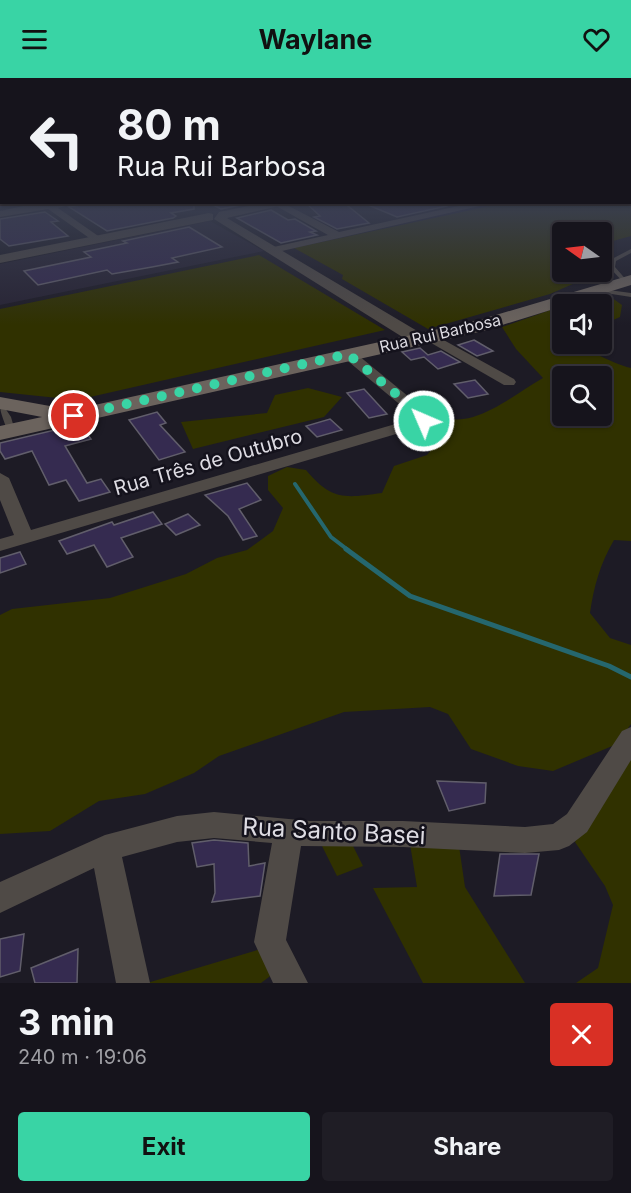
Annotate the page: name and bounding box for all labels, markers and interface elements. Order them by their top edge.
icon: menu [18,23,51,56]
text: Waylane [259,23,372,56]
icon: heart [580,23,613,56]
text: 80 m [117,99,221,150]
icon: left [18,102,96,180]
text: Rua Rui Barbosa [117,150,326,183]
north arrow [552,222,612,282]
map controls [552,222,612,426]
button: sound [552,294,612,354]
street label: Rua Rui Barbosa [377,309,503,357]
button: search [552,366,612,426]
position arrow [392,389,456,453]
pin [48,390,99,441]
icon: arrive [57,399,90,432]
street label: Rua Três de Outubro [111,424,305,500]
street label: Rua Santo Basei [242,812,426,850]
text: 3 min [18,1000,115,1044]
button: close [550,1003,613,1066]
text: 240 m · 19:06 [18,1045,147,1069]
button: Exit [18,1112,310,1181]
button: Share [322,1112,613,1181]

